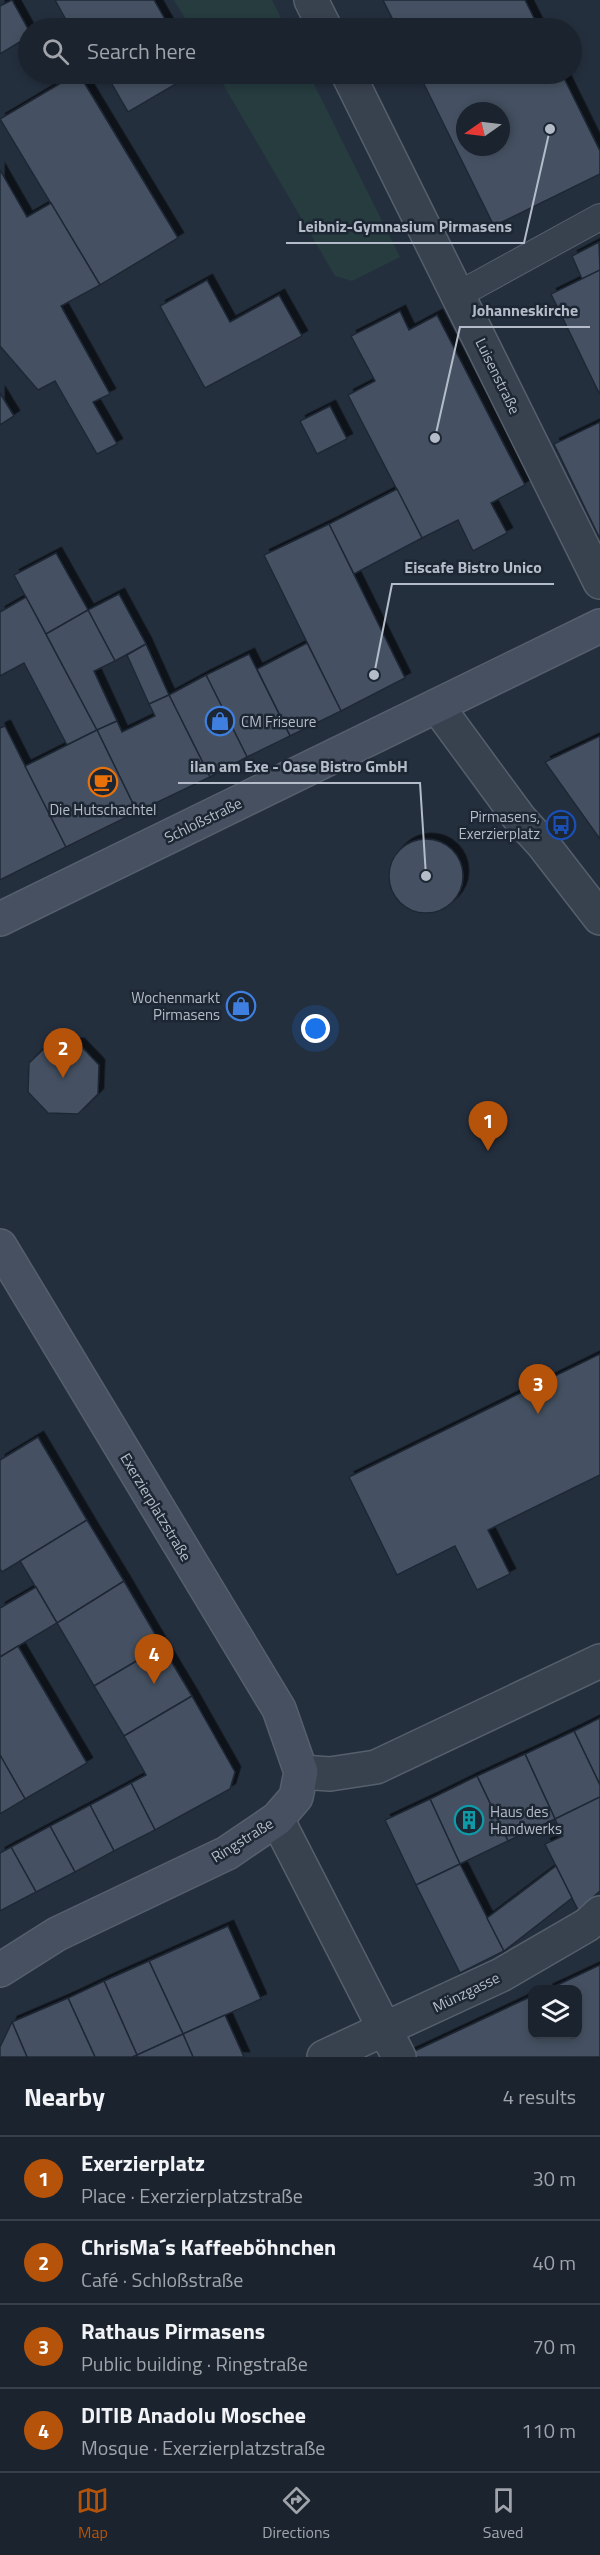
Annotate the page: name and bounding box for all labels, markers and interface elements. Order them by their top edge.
search box [18,18,582,84]
text: Search here [87,34,196,68]
icon: search [39,35,72,68]
north arrow [456,102,510,156]
callout: Leibniz-Gymnasium Pirmasens [286,209,524,243]
text: Leibniz-Gymnasium Pirmasens [298,214,512,238]
callout: Johanneskirche [460,293,590,327]
text: Johanneskirche [472,298,578,322]
street label: Luisenstraße [470,334,526,418]
callout: Eiscafe Bistro Unico [392,550,554,584]
text: Eiscafe Bistro Unico [404,555,542,579]
shop icon: CM Friseure [204,705,236,737]
place label: CM Friseure [241,710,316,733]
callout: ilan am Exe - Oase Bistro GmbH [178,749,420,783]
text: ilan am Exe - Oase Bistro GmbH [190,754,408,778]
cafe icon: Die Hutschachtel [87,766,119,798]
street label: Schloßstraße [160,791,246,849]
place label: Die Hutschachtel [49,798,157,821]
place label: Pirmasens, Exerzierplatz [458,805,540,845]
bus stop icon: Pirmasens, Exerzierplatz [545,809,577,841]
place label: Wochenmarkt Pirmasens [131,986,221,1026]
shop icon: Wochenmarkt Pirmasens [225,990,257,1022]
your location [301,1014,330,1043]
pin: 2 [44,1028,82,1078]
pin: 1 [468,1102,508,1151]
pin: 3 [518,1364,558,1414]
street label: Exerzierplatzstraße [115,1449,197,1565]
pin: 4 [134,1634,174,1684]
place label: Haus des Handwerks [490,1800,562,1840]
building icon: Haus des Handwerks [453,1804,485,1836]
street label: Ringstraße [206,1812,278,1868]
street label: Münzgasse [429,1966,503,2018]
map controls [528,1985,582,2039]
button: layers [528,1985,582,2039]
text: Nearby [24,2077,105,2116]
text: 4 results [503,2081,576,2112]
text: Exerzierplatz [81,2146,205,2180]
text: 1 [38,2163,49,2194]
text: 30 m [532,2163,576,2194]
text: Place · Exerzierplatzstraße [81,2180,303,2211]
text: ChrisMa´s Kaffeeböhnchen [81,2230,336,2264]
text: 2 [38,2247,49,2278]
text: 40 m [532,2247,576,2278]
text: Café · Schloßstraße [81,2264,243,2295]
text: Rathaus Pirmasens [81,2314,265,2348]
text: 3 [38,2331,49,2362]
text: 70 m [532,2331,576,2362]
text: Public building · Ringstraße [81,2348,308,2379]
text: DITIB Anadolu Moschee [81,2398,306,2432]
text: 4 [38,2415,49,2446]
text: 110 m [521,2415,576,2446]
text: Mosque · Exerzierplatzstraße [81,2432,325,2463]
tab: Map [76,2484,109,2544]
tab: Directions [262,2484,330,2544]
tab: Saved [483,2484,524,2544]

